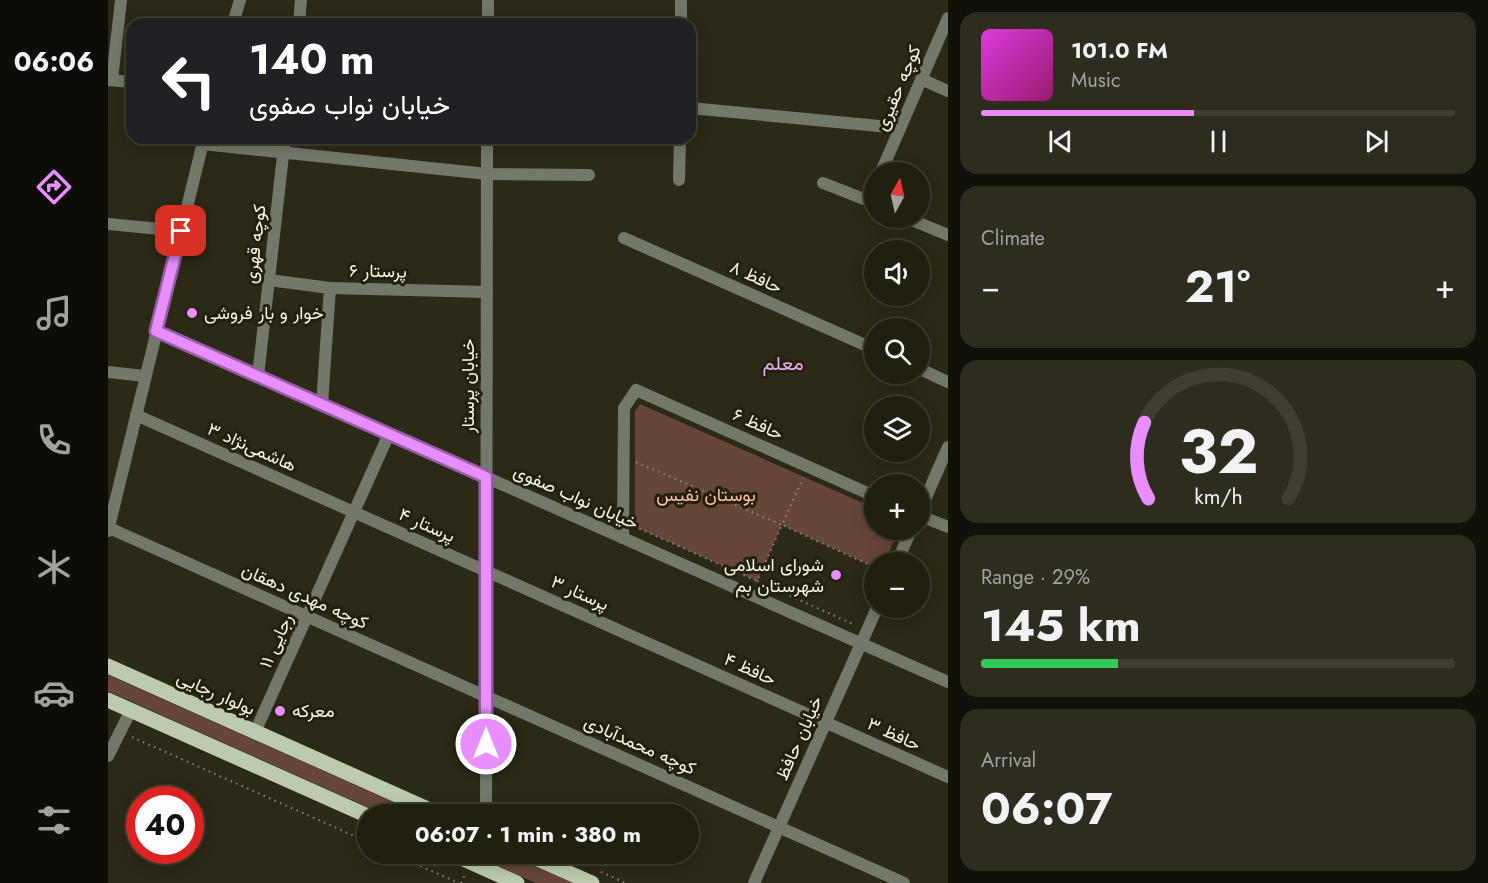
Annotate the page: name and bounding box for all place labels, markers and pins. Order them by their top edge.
pin [155,205,206,256]
place label: خوار و بار فروشی [204,300,324,326]
marker: خوار و بار فروشی [185,306,199,320]
place label: شورای اسلامی شهرستان بم [724,552,824,599]
marker: شورای اسلامی شهرستان بم [829,568,843,582]
place label: معرکه [292,698,335,724]
marker: معرکه [273,704,287,718]

